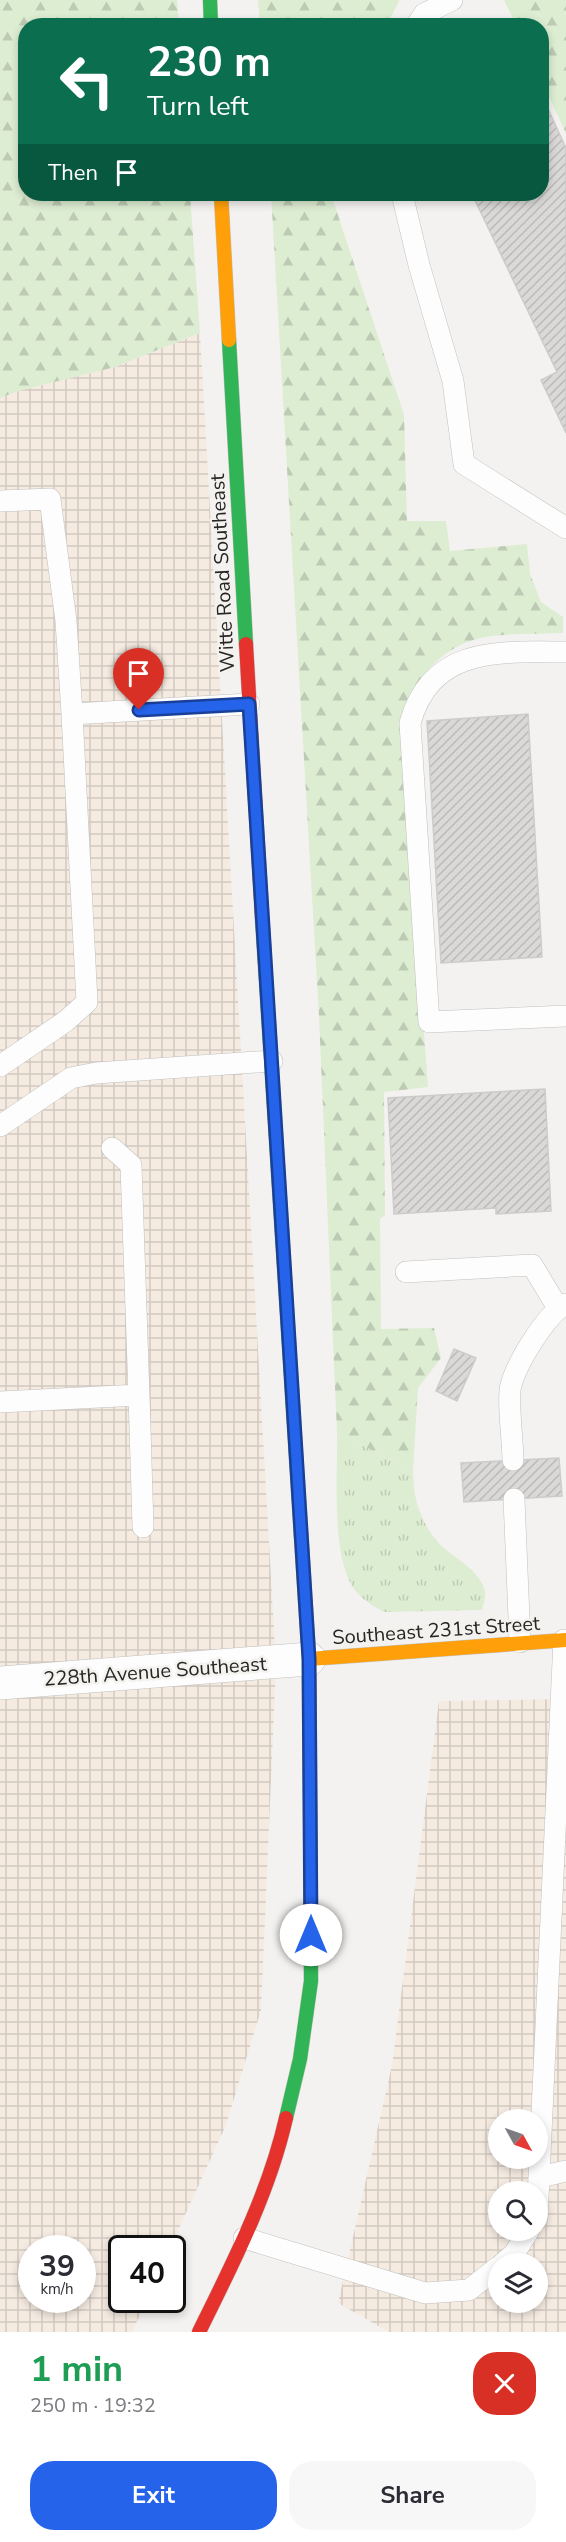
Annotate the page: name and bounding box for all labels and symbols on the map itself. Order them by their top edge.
street label: Witte Road Southeast [204,472,241,673]
pin [113,648,164,710]
street label: Southeast 231st Street [331,1610,542,1651]
street label: 228th Avenue Southeast [43,1650,268,1693]
position arrow [279,1903,343,1967]
north arrow [488,2109,548,2169]
speed limit sign: 40 [108,2235,186,2313]

